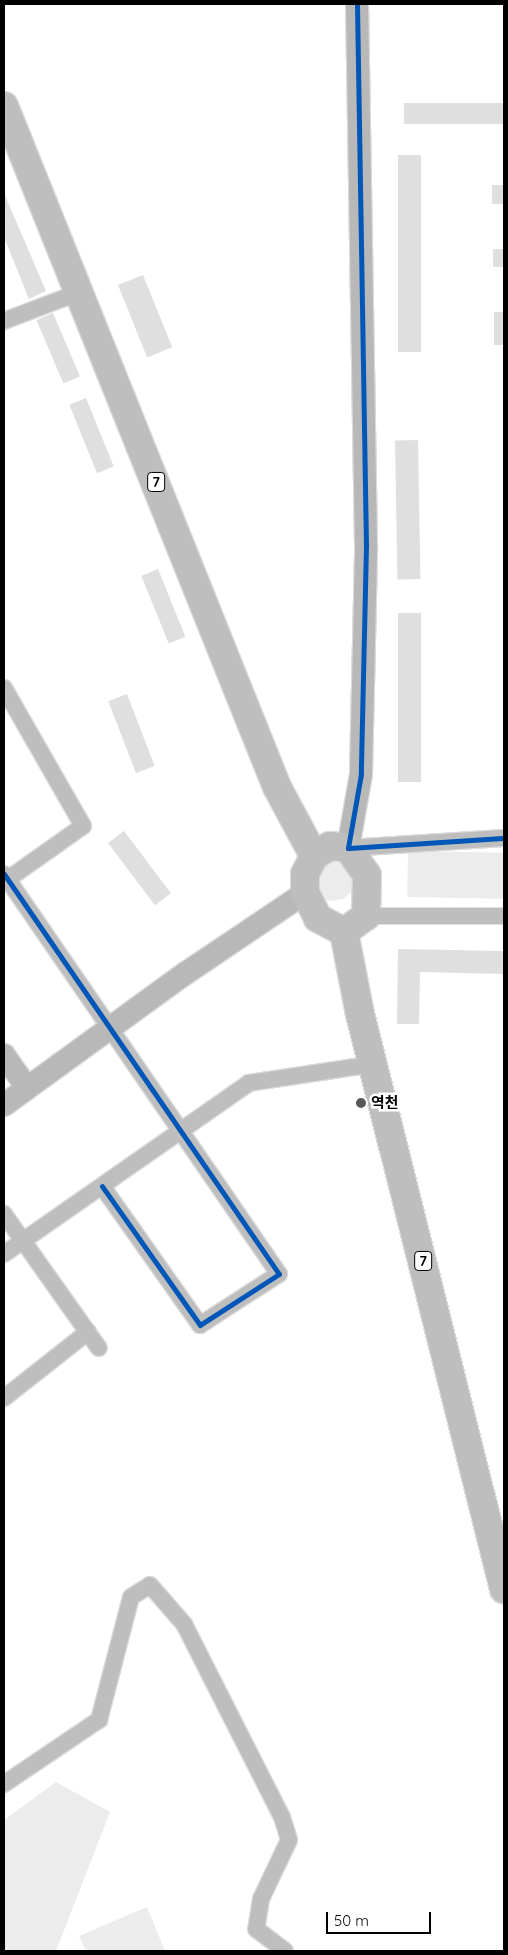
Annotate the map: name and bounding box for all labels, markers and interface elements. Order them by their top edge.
road number: 7 [146,471,166,494]
place label: 역천 [371,1094,399,1112]
marker: 역천 [355,1097,367,1109]
road number: 7 [413,1250,433,1272]
scale bar [328,1902,433,1934]
text: 50 m [334,1911,369,1930]

